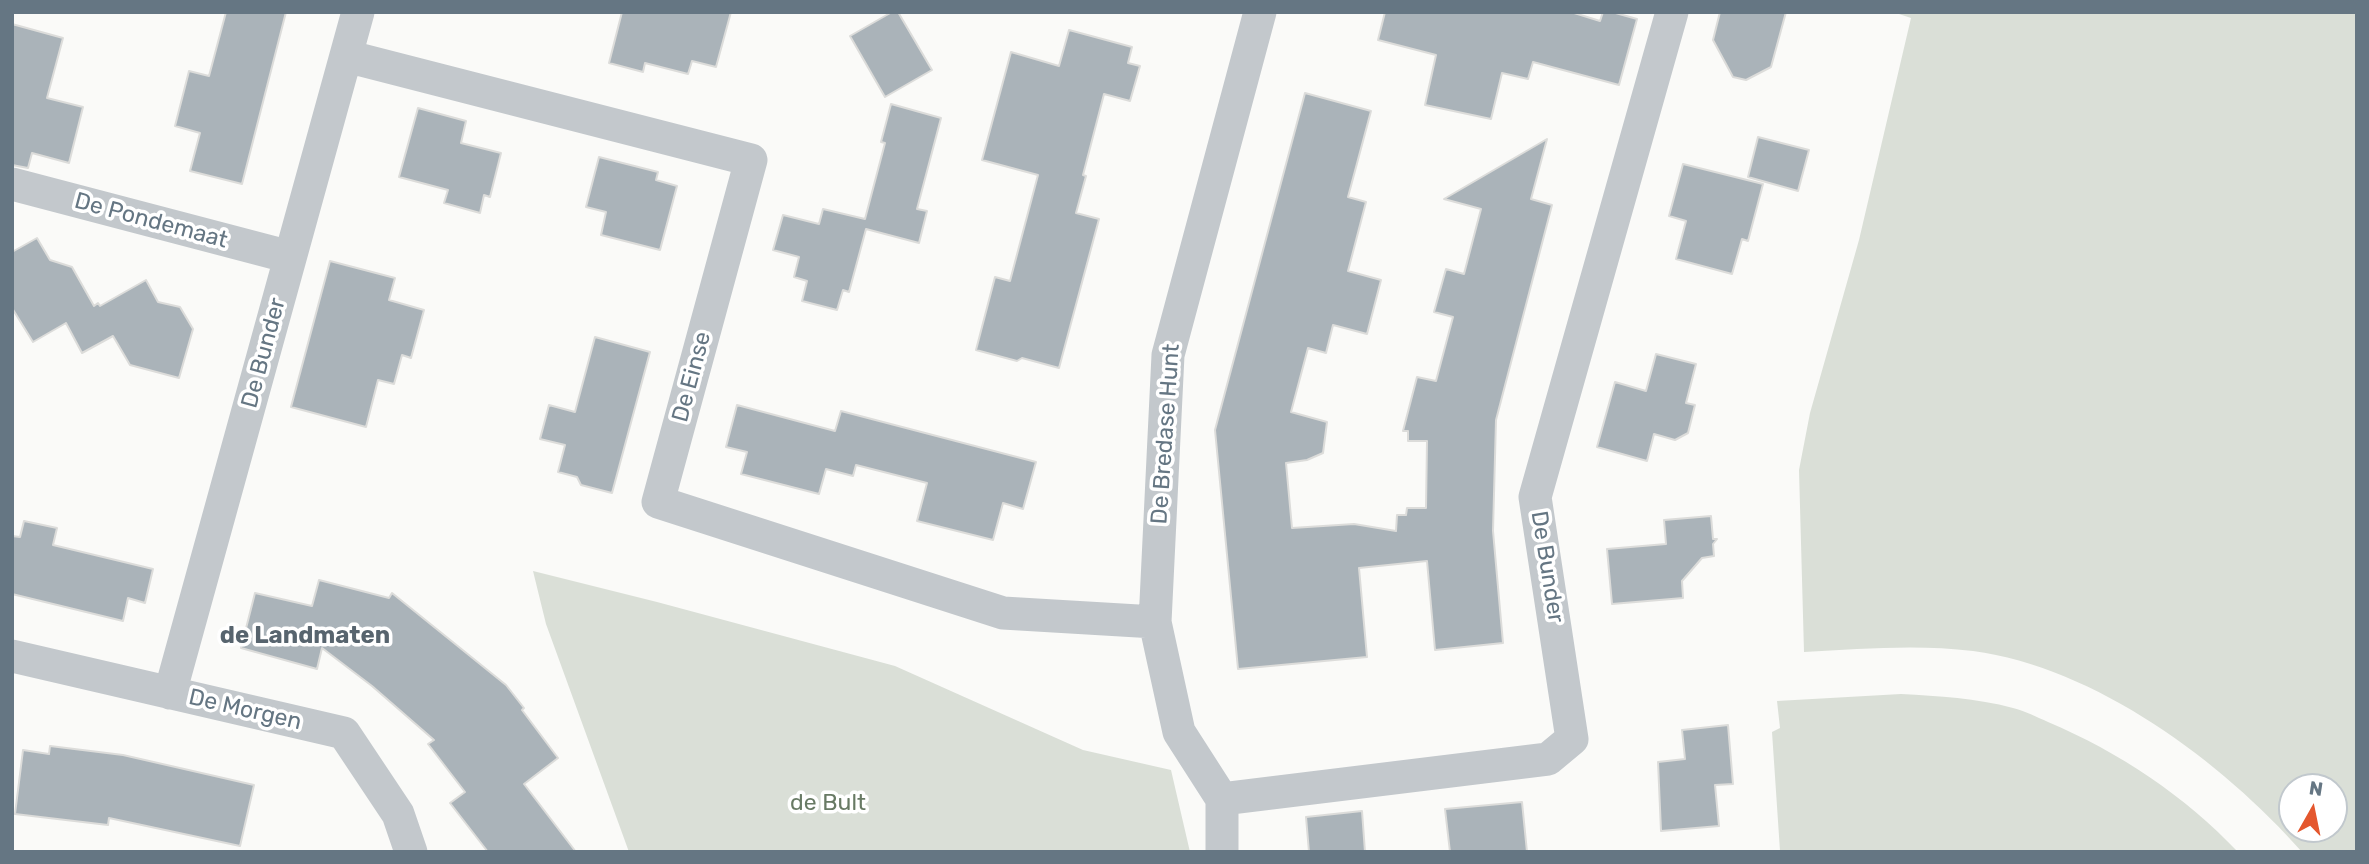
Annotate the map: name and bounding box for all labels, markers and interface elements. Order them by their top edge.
street label: De Pondemaat [71,187,231,255]
street label: De Bunder [236,295,292,411]
street label: De Einse [667,329,717,425]
street label: De Bredase Hunt [1146,343,1186,525]
street label: De Bunder [1525,509,1569,625]
district label: de Landmaten [220,622,390,650]
street label: De Morgen [186,684,304,736]
north arrow [2278,773,2348,843]
text: N [2307,776,2325,801]
park label: de Bult [790,789,866,817]

